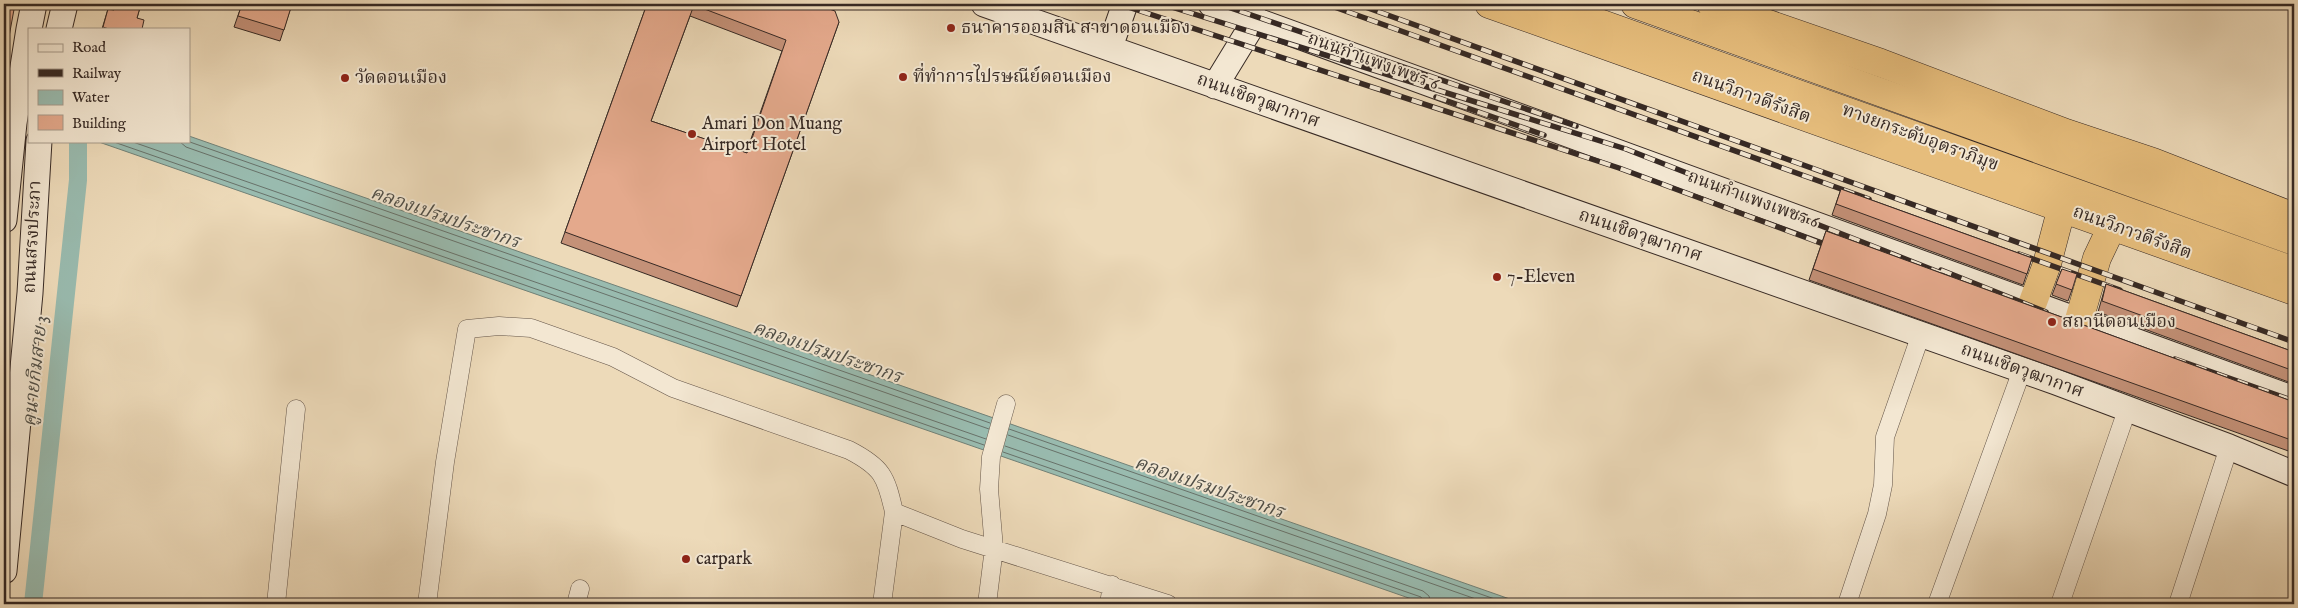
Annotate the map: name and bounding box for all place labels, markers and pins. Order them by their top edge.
place label: ธนาคารออมสิน สาขาดอนเมือง [961,17,1190,40]
marker: ธนาคารออมสิน สาขาดอนเมือง [945,22,957,34]
place label: ที่ทำการไปรษณีย์ดอนเมือง [913,62,1112,89]
place label: วัดดอนเมือง [355,67,447,90]
marker: ที่ทำการไปรษณีย์ดอนเมือง [897,71,909,83]
marker: วัดดอนเมือง [339,72,351,84]
place label: Amari Don Muang Airport Hotel [701,113,842,157]
marker: Amari Don Muang Airport Hotel [686,128,698,140]
place label: 7-Eleven [1507,266,1576,289]
marker: 7-Eleven [1491,271,1503,283]
place label: สถานีดอนเมือง [2062,311,2176,334]
marker: สถานีดอนเมือง [2046,316,2058,328]
place label: carpark [696,548,752,571]
marker: carpark [680,553,692,565]

